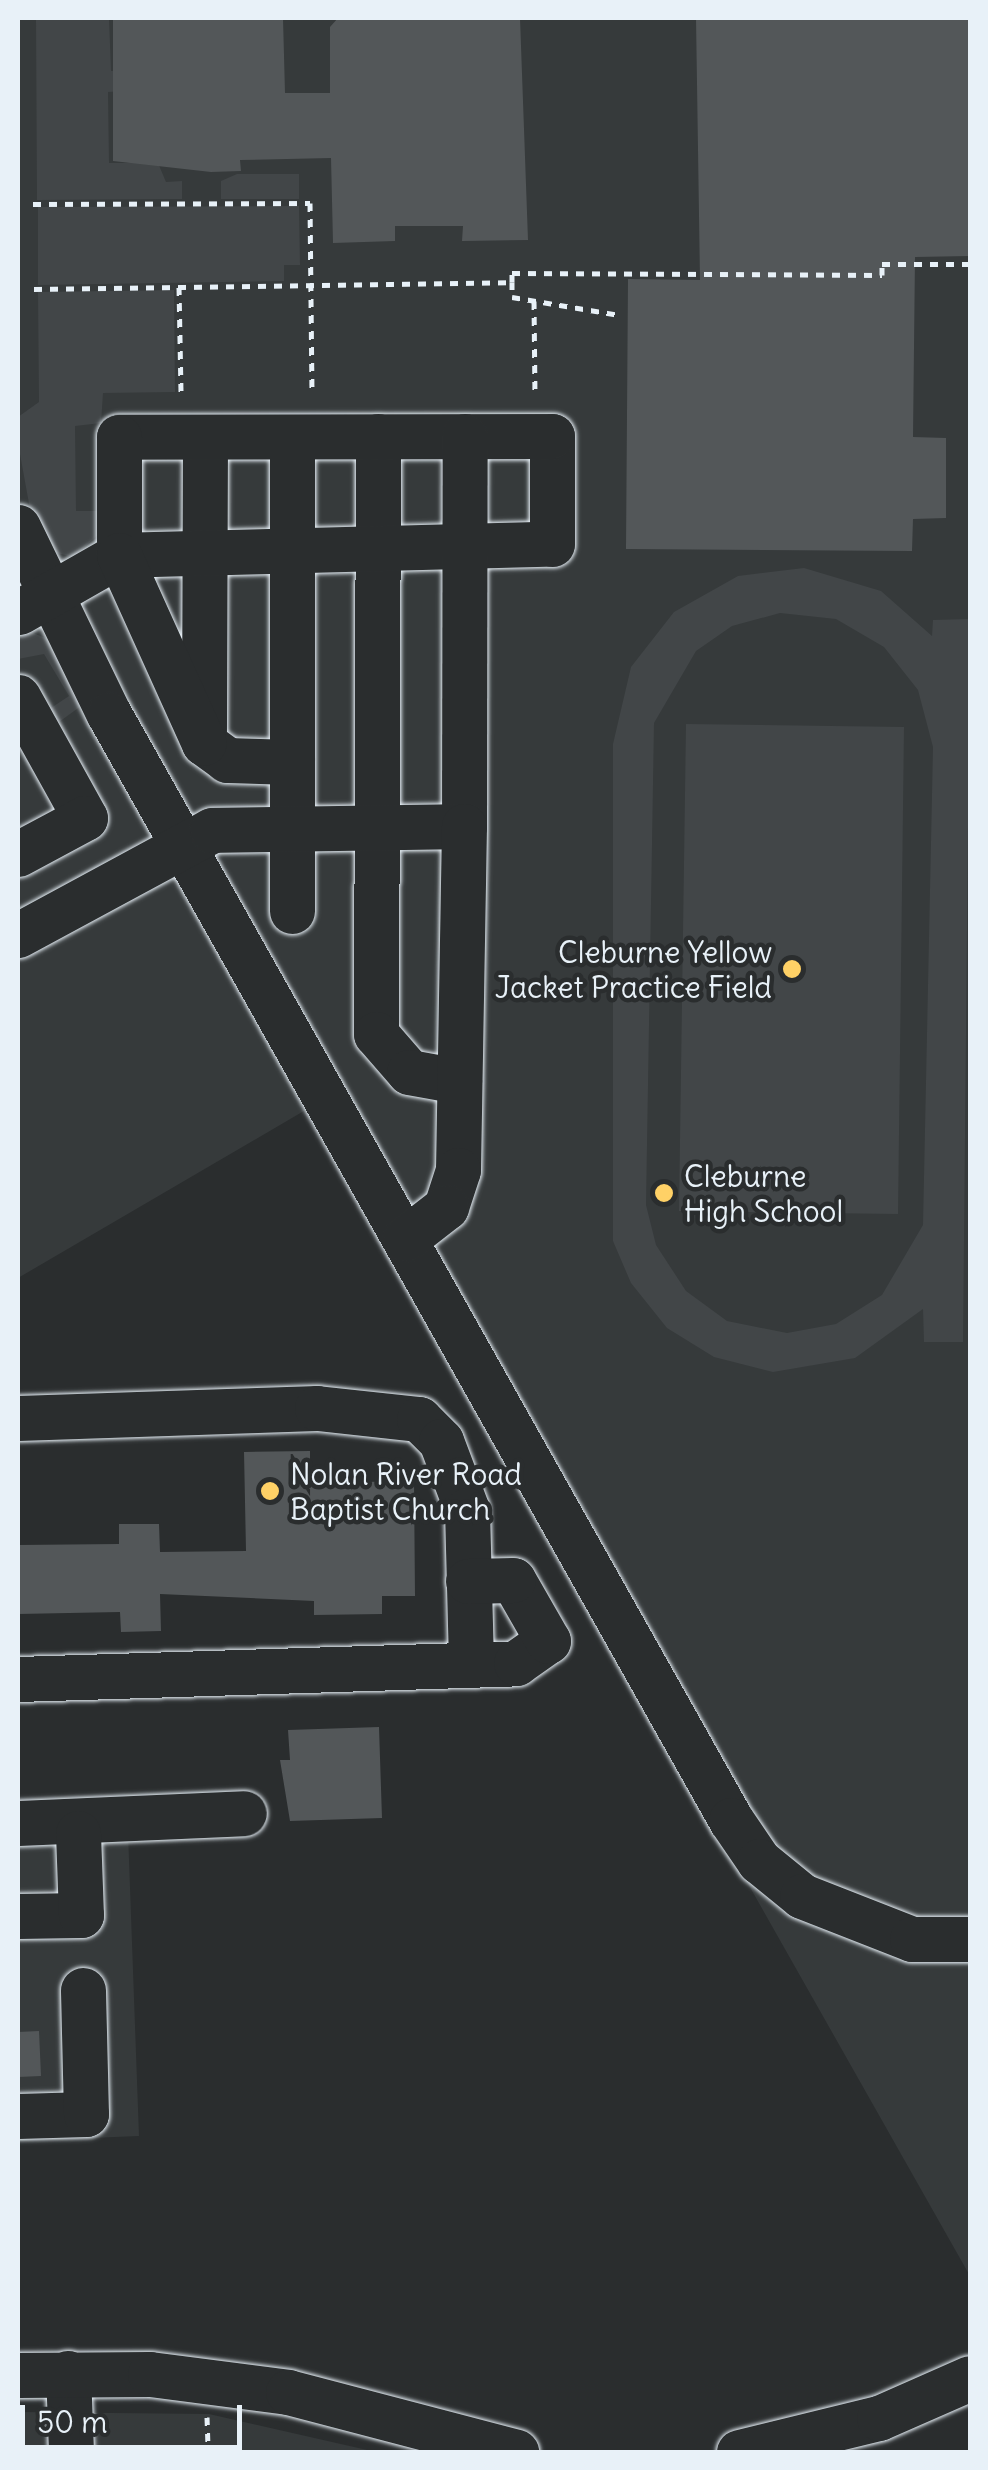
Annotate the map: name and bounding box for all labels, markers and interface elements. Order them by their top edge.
place label: Cleburne Yellow Jacket Practice Field [495,934,772,1004]
marker: Cleburne Yellow Jacket Practice Field [781,958,803,980]
place label: Cleburne High School [684,1158,843,1228]
marker: Cleburne High School [653,1182,675,1204]
place label: Nolan River Road Baptist Church [290,1456,522,1526]
marker: Nolan River Road Baptist Church [259,1480,281,1502]
scale bar [25,2385,248,2447]
text: 50 m [37,2403,107,2441]

